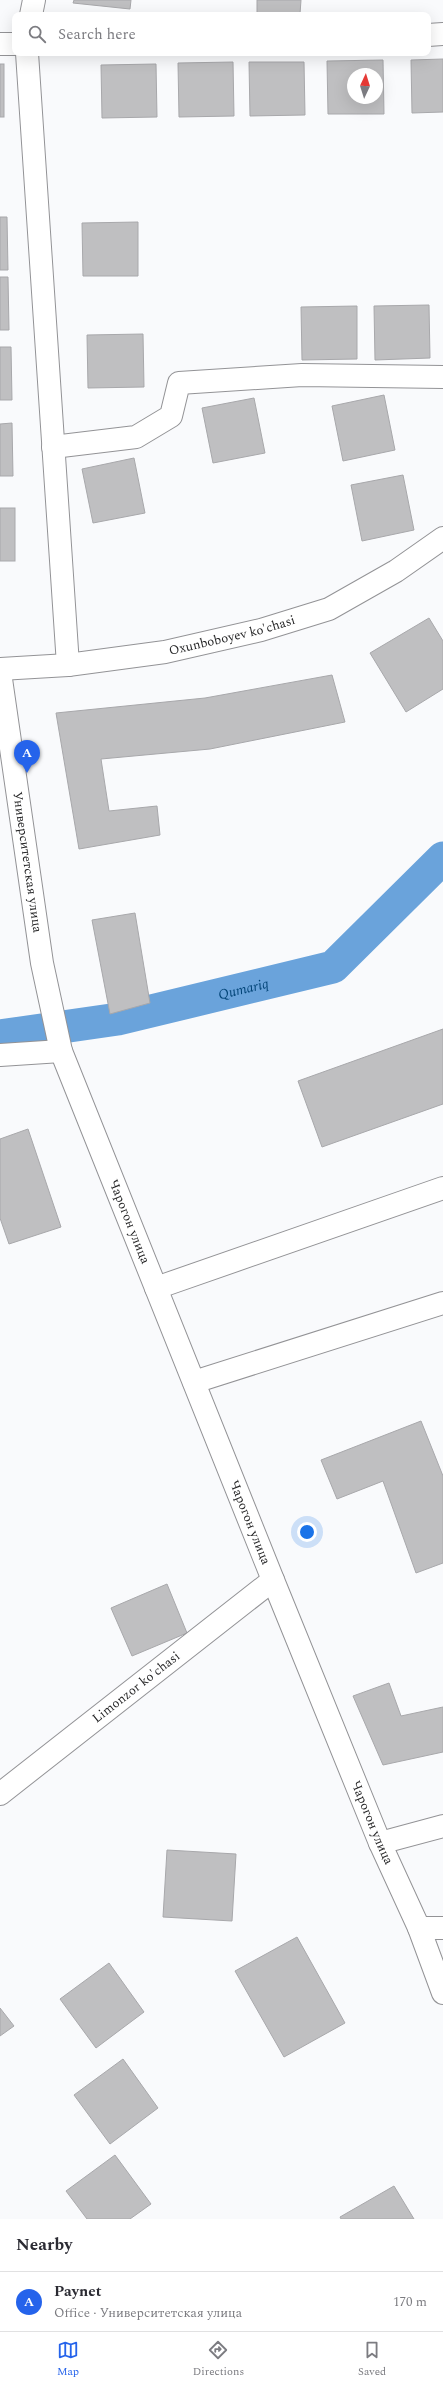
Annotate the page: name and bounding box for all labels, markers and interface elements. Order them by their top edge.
search box [12,12,431,56]
icon: search [26,23,48,45]
text: Search here [58,23,136,46]
north arrow [347,68,383,104]
street label: Oxunboboyev ko'chasi [167,610,298,661]
pin: A [14,740,40,773]
street label: Университетская улица [7,790,48,935]
water label: Qumariq [216,972,271,1005]
street label: Чарогон улица [104,1177,156,1268]
street label: Чарогон улица [224,1477,276,1568]
your location [297,1522,317,1542]
street label: Limonzor ko'chasi [88,1646,184,1728]
street label: Чарогон улица [346,1778,399,1868]
text: Nearby [16,2232,72,2258]
text: Paynet [54,2280,102,2303]
text: A [24,2292,34,2312]
text: 170 m [393,2292,427,2312]
text: Office · Университетская улица [54,2303,242,2323]
tab: Map [57,2339,79,2380]
tab: Directions [193,2339,244,2380]
tab: Saved [358,2339,386,2380]

